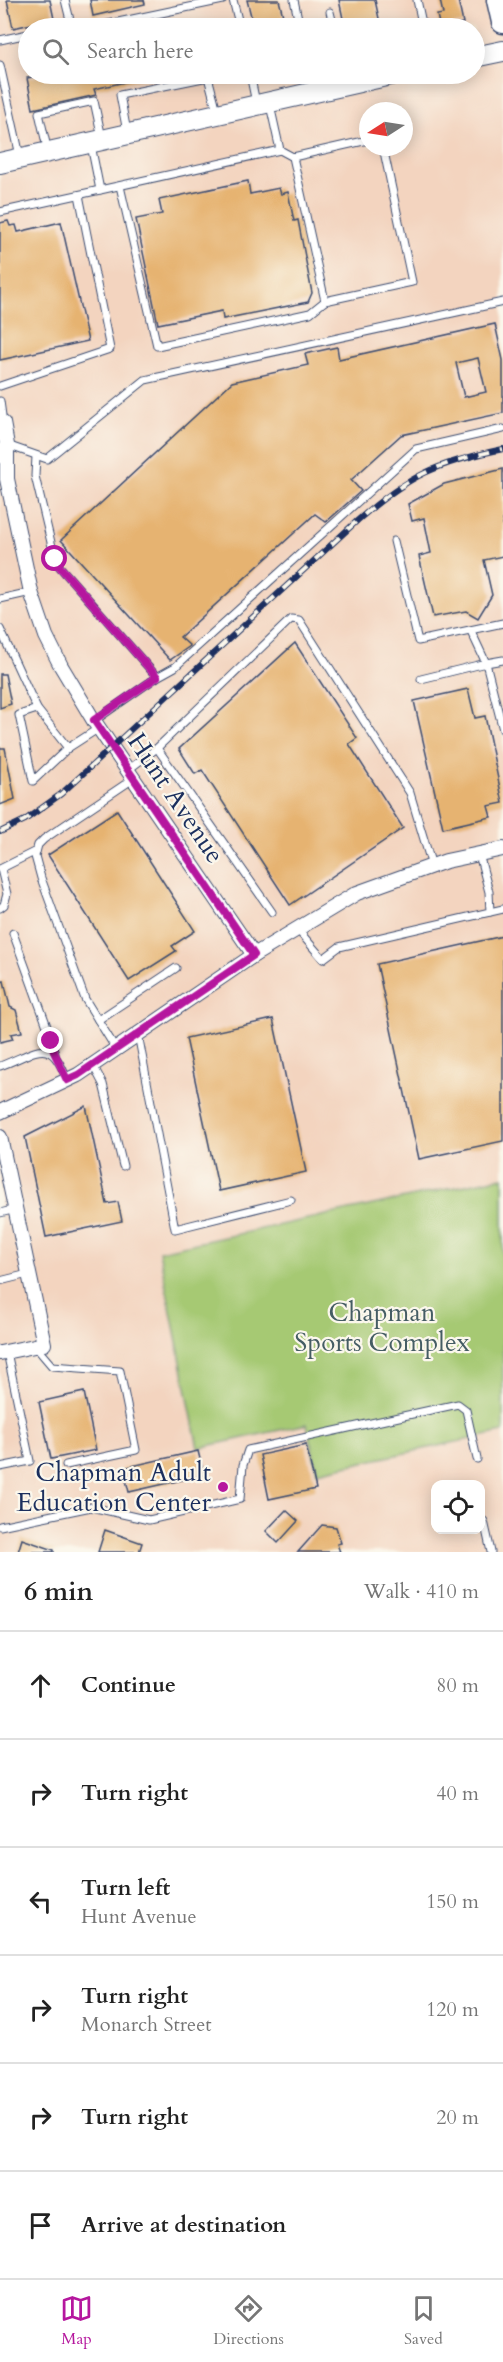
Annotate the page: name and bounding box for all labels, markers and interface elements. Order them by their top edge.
search box [18,18,485,84]
icon: search [39,35,72,68]
text: Search here [87,36,194,66]
north arrow [359,102,413,156]
route start [41,545,67,571]
street label: Hunt Avenue [119,726,233,870]
route end [37,1027,63,1053]
park label: Chapman Sports Complex [294,1295,470,1360]
place label: Chapman Adult Education Center [16,1455,212,1520]
marker: Chapman Adult Education Center [216,1480,230,1494]
map controls [431,1480,485,1534]
button: locate [431,1480,485,1534]
text: 6 min [24,1574,93,1609]
text: Walk · 410 m [364,1578,479,1605]
icon: ahead [24,1669,57,1702]
text: Continue [81,1670,176,1700]
text: 80 m [436,1672,479,1699]
icon: right [24,1777,57,1810]
text: Turn right [81,1778,188,1808]
text: 40 m [436,1780,479,1807]
text: Turn left [81,1873,170,1903]
icon: left [24,1885,57,1918]
text: 150 m [426,1888,479,1915]
text: Hunt Avenue [81,1903,197,1930]
text: Turn right [81,1981,188,2011]
icon: right [24,1993,57,2026]
text: 120 m [426,1996,479,2023]
text: Monarch Street [81,2011,212,2038]
icon: right [24,2101,57,2134]
text: Turn right [81,2102,188,2132]
text: 20 m [436,2104,479,2131]
icon: arrive [24,2209,57,2242]
text: Arrive at destination [81,2210,286,2240]
tab: Map [60,2292,93,2350]
tab: Directions [213,2292,284,2350]
tab: Saved [404,2292,443,2350]

